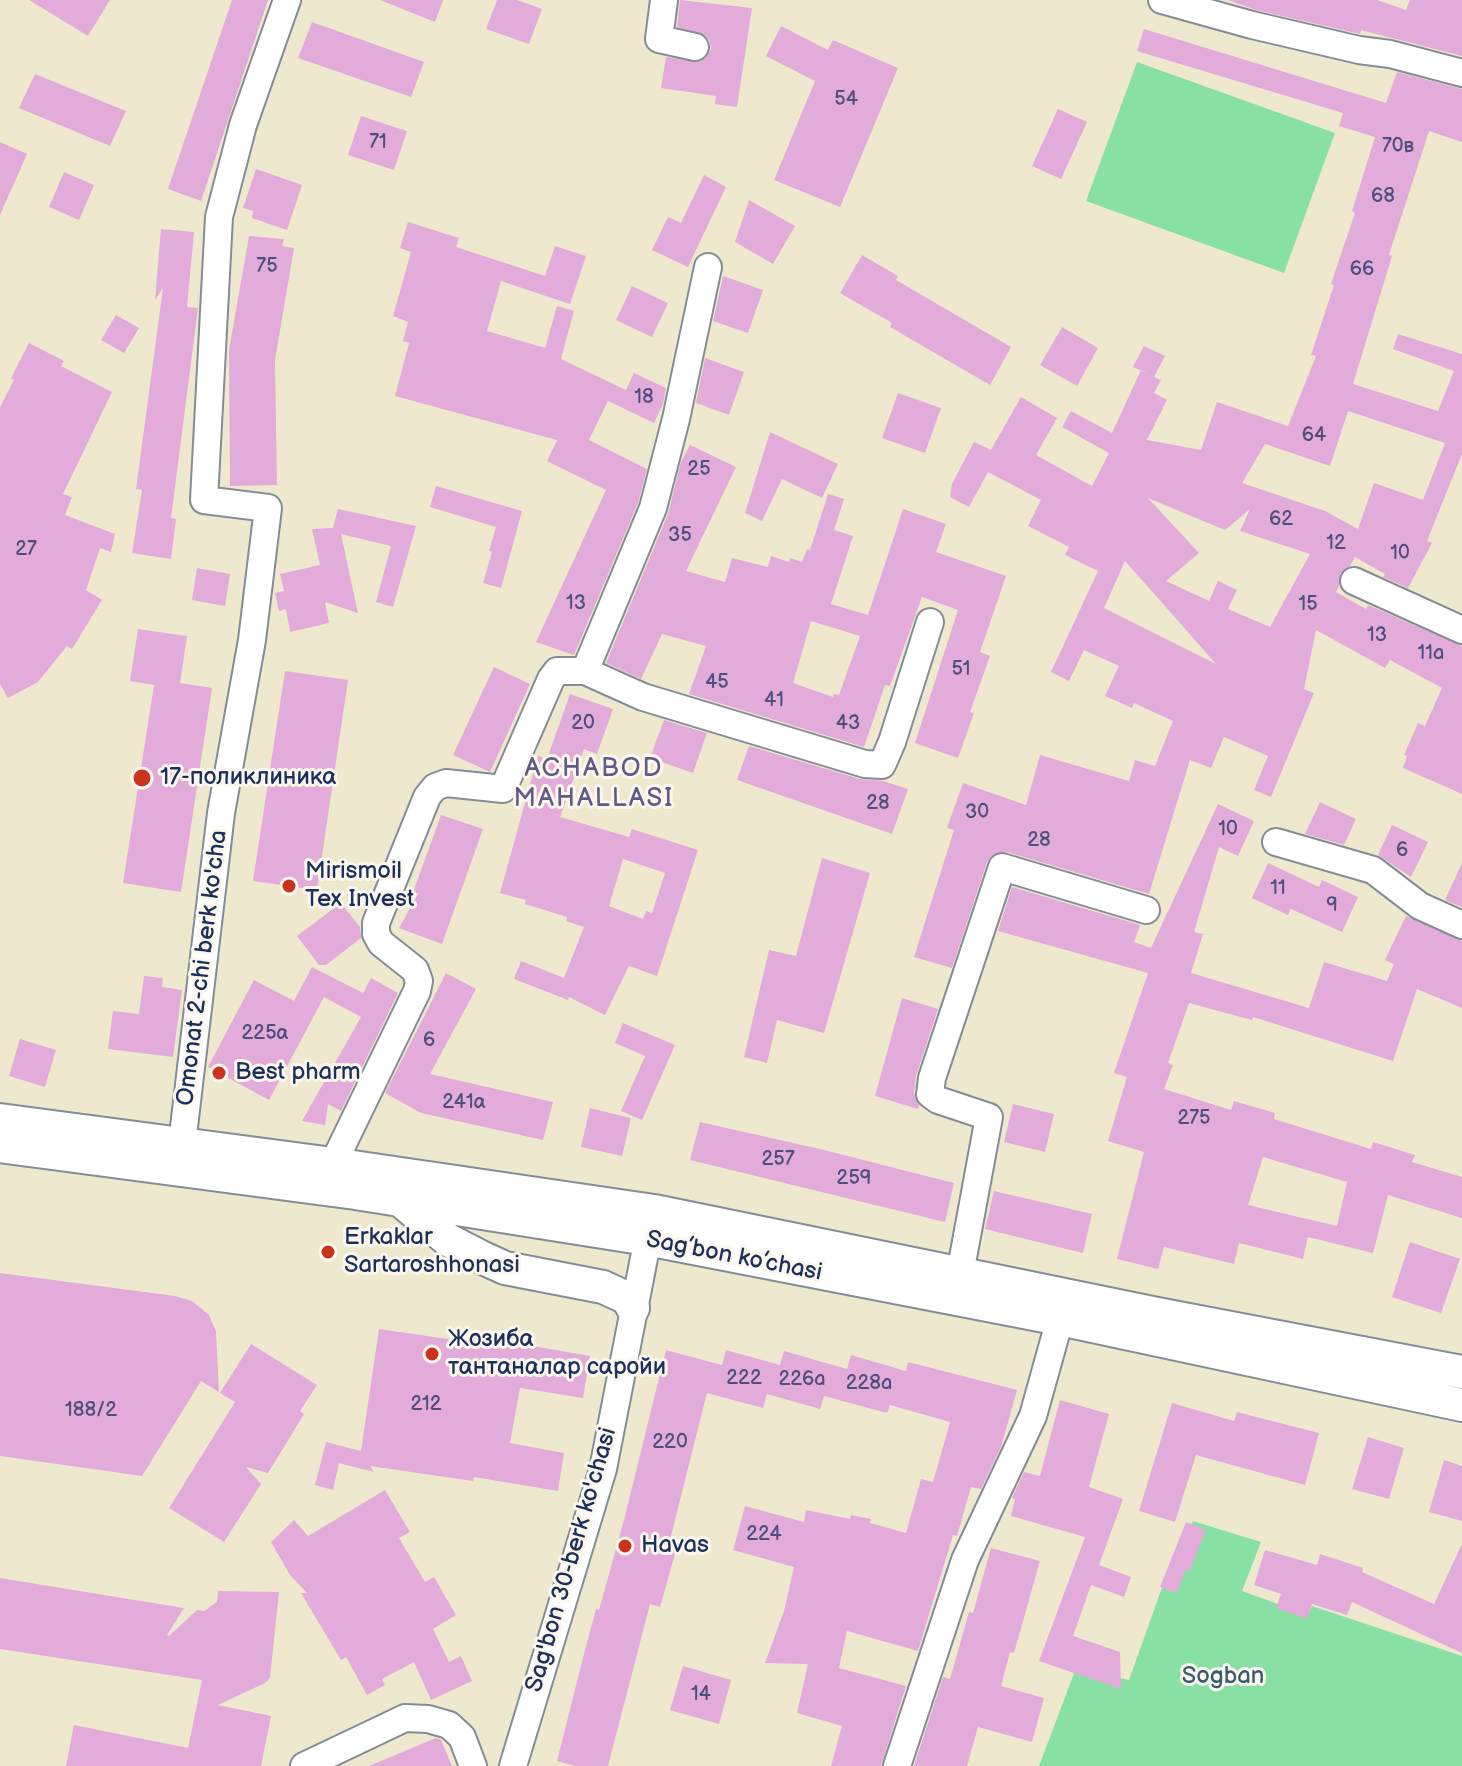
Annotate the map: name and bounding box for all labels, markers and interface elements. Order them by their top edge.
house number: 54 [834,88,858,112]
house number: 71 [369,131,387,155]
house number: 70в [1382,135,1414,159]
house number: 68 [1371,185,1395,209]
house number: 75 [256,255,278,279]
house number: 66 [1350,258,1374,282]
house number: 18 [634,386,654,410]
house number: 64 [1302,424,1326,448]
house number: 25 [687,458,711,482]
house number: 62 [1269,508,1293,532]
house number: 35 [668,524,692,548]
house number: 12 [1326,532,1346,556]
house number: 27 [15,538,37,562]
house number: 10 [1390,542,1410,566]
house number: 13 [566,592,586,616]
house number: 15 [1298,593,1318,617]
house number: 13 [1367,624,1387,648]
house number: 11a [1418,642,1444,666]
house number: 51 [951,658,971,682]
house number: 45 [705,671,729,695]
house number: 41 [764,689,784,713]
house number: 20 [571,712,595,736]
house number: 43 [836,712,860,736]
district label: ACHABOD MAHALLASI [514,753,674,814]
place label: 17-поликлиника [160,764,336,792]
marker: 17-поликлиника [131,767,153,789]
house number: 28 [866,792,890,816]
house number: 30 [965,801,989,825]
house number: 10 [1218,818,1238,842]
street label: Omonat 2-chi berk ko'cha [172,828,234,1108]
house number: 28 [1027,829,1051,853]
house number: 6 [1396,839,1408,863]
place label: Mirismoil Tex Invest [305,858,414,914]
marker: Mirismoil Tex Invest [280,877,298,895]
house number: 11 [1270,877,1286,901]
house number: 9 [1326,894,1338,918]
house number: 225а [242,1022,288,1046]
house number: 6 [423,1029,435,1053]
place label: Best pharm [235,1059,361,1087]
marker: Best pharm [210,1064,228,1082]
house number: 241а [442,1091,486,1115]
house number: 275 [1177,1107,1211,1131]
house number: 257 [761,1148,795,1172]
house number: 259 [837,1167,871,1191]
place label: Erkaklar Sartaroshhonasi [344,1224,520,1280]
street label: Sag’bon ko’chasi [644,1226,824,1288]
marker: Erkaklar Sartaroshhonasi [319,1243,337,1261]
place label: Жозиба тантаналар саройи [448,1326,666,1382]
marker: Жозиба тантаналар саройи [423,1345,441,1363]
house number: 222 [726,1367,762,1391]
house number: 226a [778,1368,826,1392]
house number: 228a [846,1372,892,1396]
house number: 212 [410,1393,442,1417]
house number: 188/2 [65,1399,117,1423]
street label: Sag'bon 30-berk ko'chasi [520,1425,624,1695]
house number: 220 [652,1431,688,1455]
house number: 224 [746,1523,782,1547]
place label: Havas [641,1532,709,1560]
marker: Havas [616,1537,634,1555]
park label: Sogban [1182,1663,1264,1691]
house number: 14 [691,1683,711,1707]

